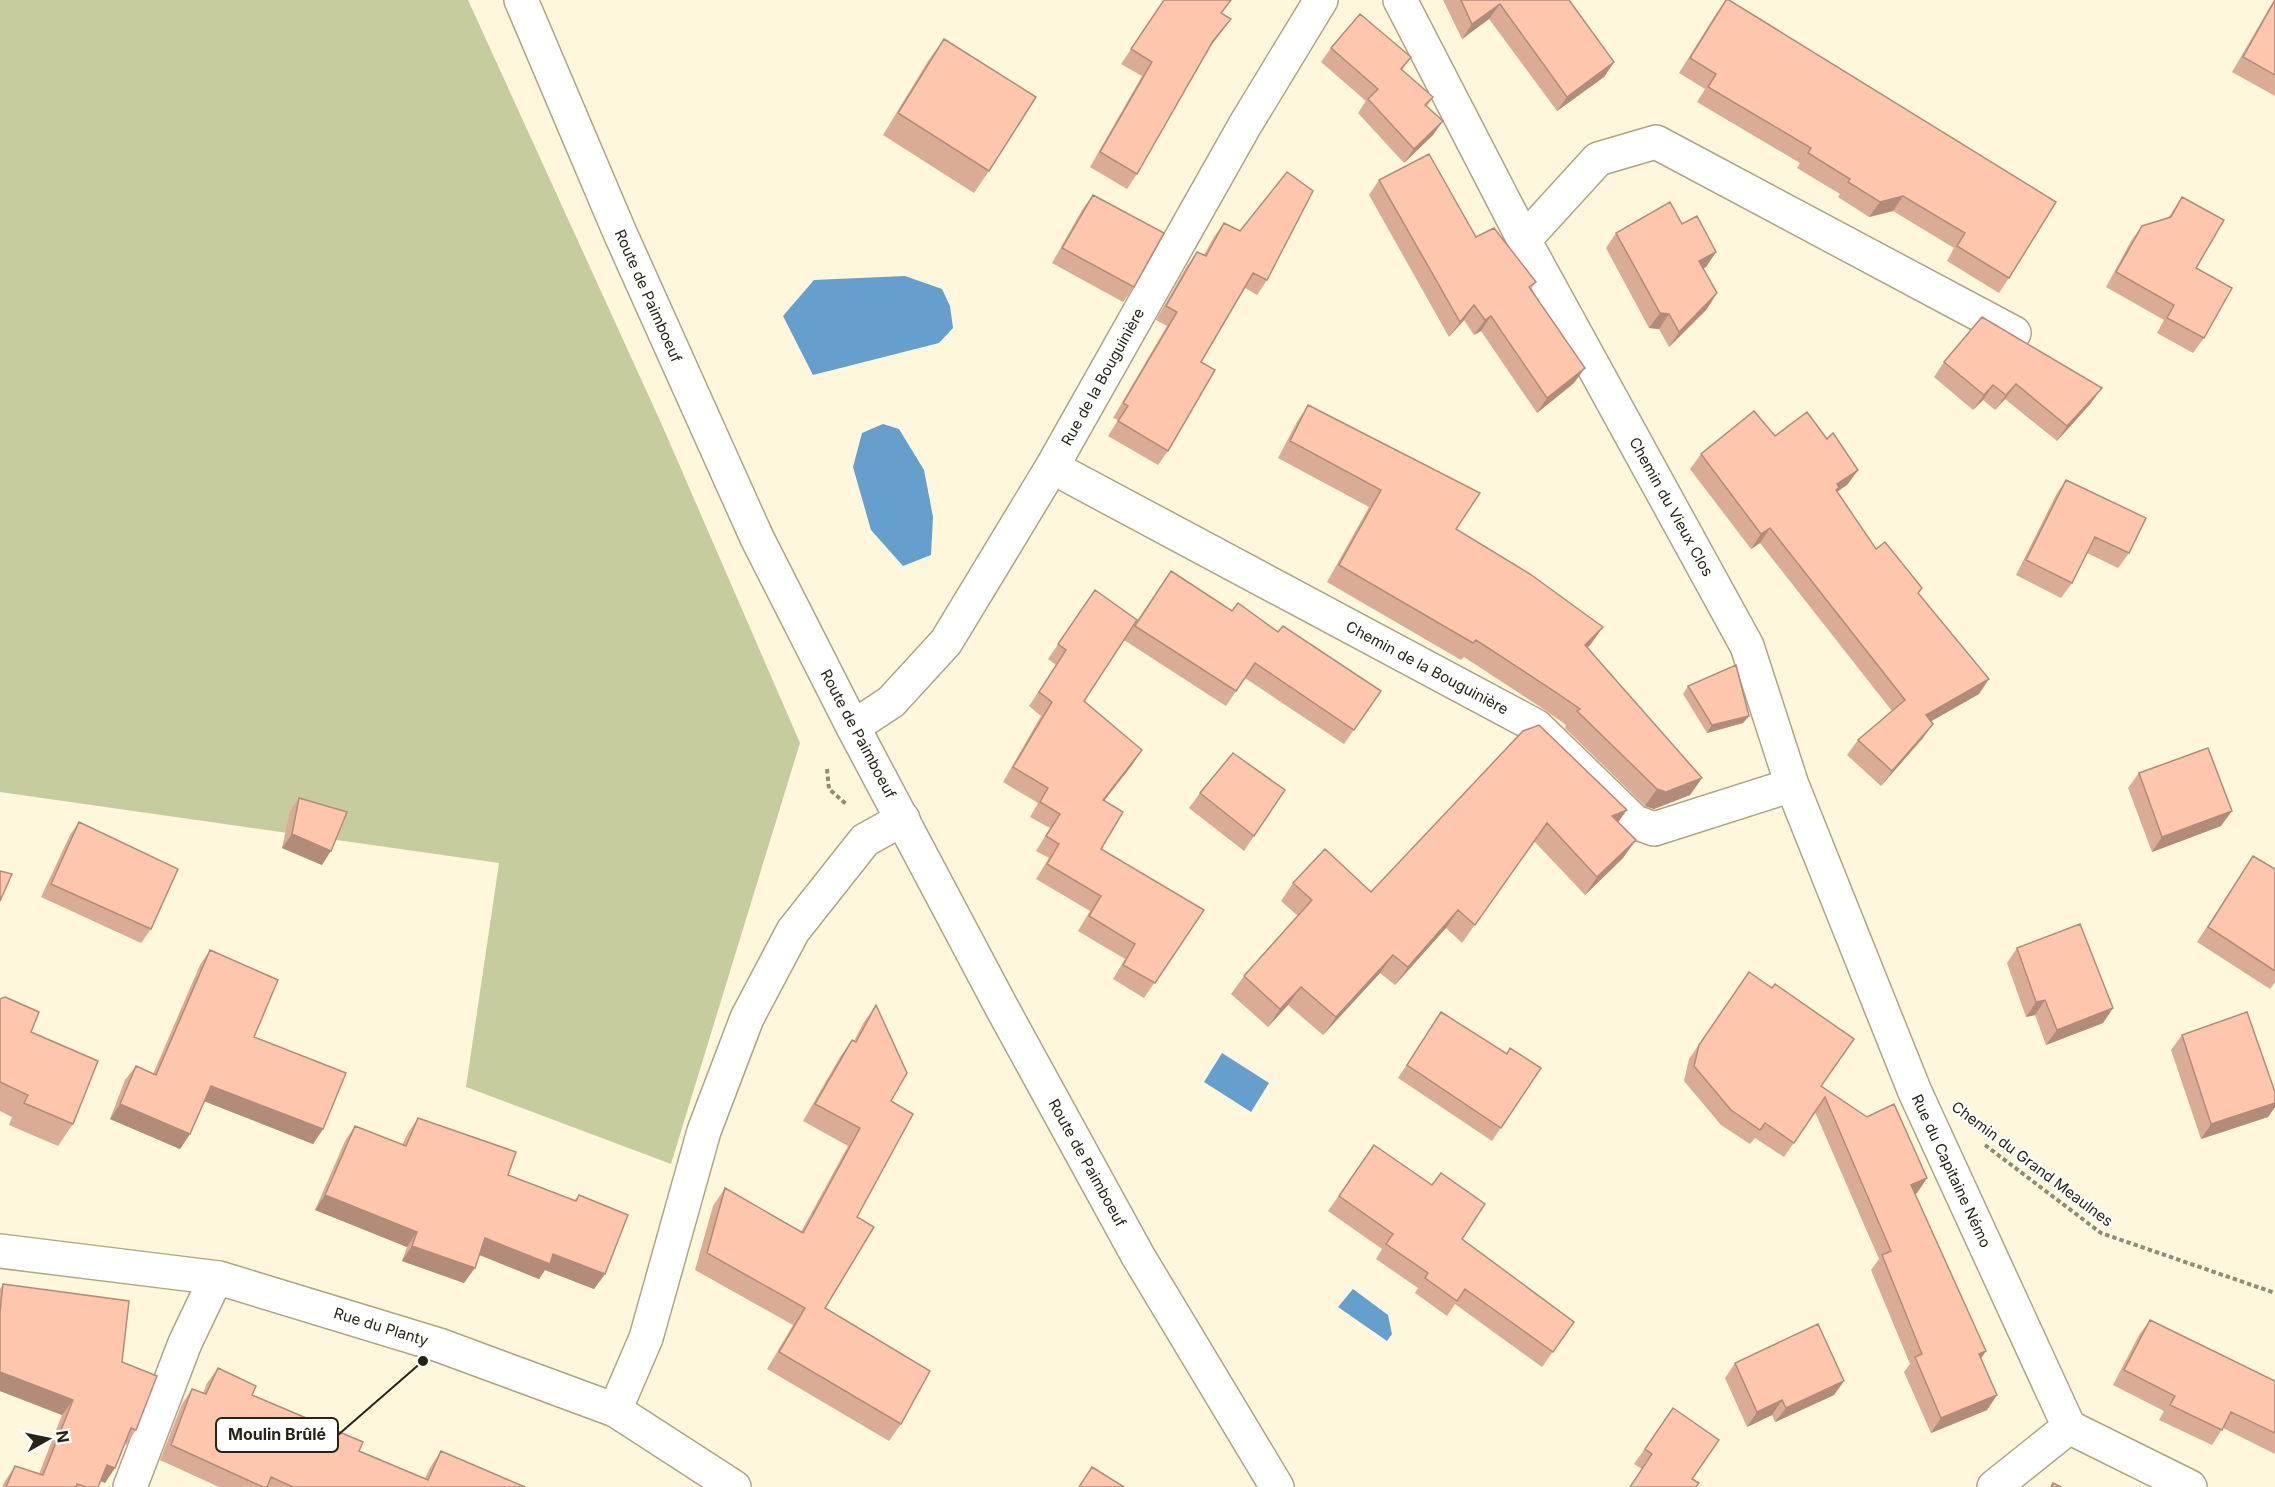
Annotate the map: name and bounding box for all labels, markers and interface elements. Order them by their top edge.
street label: Route de Paimboeuf [611,226,686,366]
street label: Rue de la Bouguinière [1057,305,1148,449]
street label: Chemin du Vieux Clos [1625,434,1718,580]
street label: Chemin de la Bouguinière [1343,617,1512,719]
street label: Route de Paimboeuf [816,666,901,802]
street label: Rue du Capitaine Némo [1908,1091,1995,1250]
street label: Route de Paimboeuf [1044,1095,1131,1230]
street label: Chemin du Grand Meaulnes [1948,1097,2117,1231]
street label: Rue du Planty [332,1303,431,1350]
north arrow [18,1409,78,1469]
callout: Moulin Brûlé [216,1418,338,1452]
text: Moulin Brûlé [228,1424,326,1444]
text: N [52,1429,74,1444]

